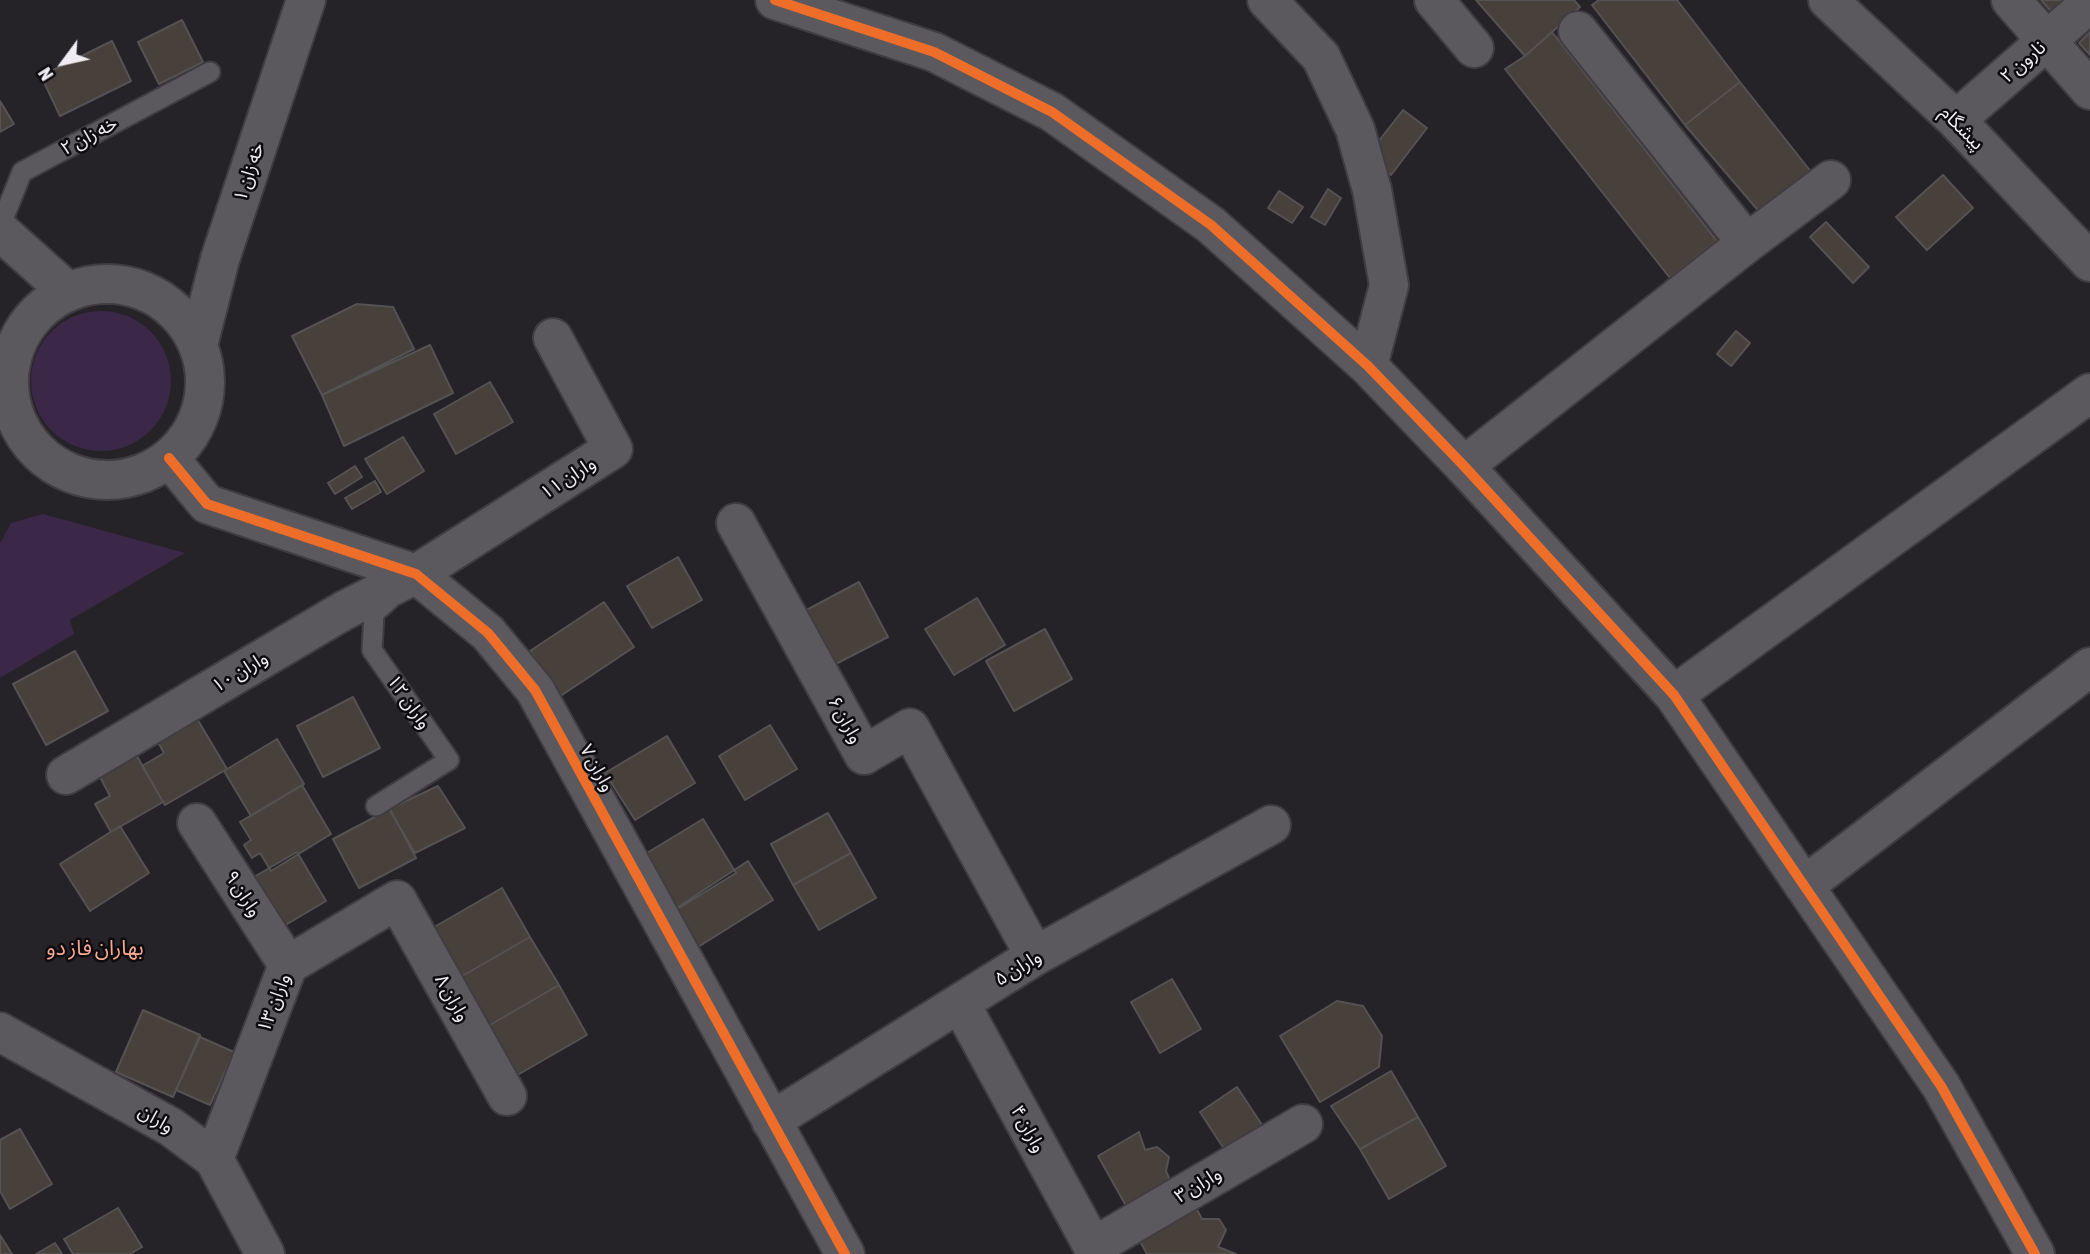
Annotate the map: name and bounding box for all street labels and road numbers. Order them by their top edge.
street label: نارون ۲ [1996,36,2050,88]
street label: پیشگام [1935,101,1989,155]
street label: خه زان ۲ [57,112,121,160]
street label: خه زان ۱ [229,140,269,204]
street label: واران ۱۱ [536,452,600,504]
street label: واران ۱۰ [208,646,272,698]
street label: واران ۱۲ [382,670,436,734]
street label: واران ۶ [823,692,867,748]
street label: واران ۷ [575,740,619,796]
street label: واران ۹ [220,867,266,921]
street label: واران ۵ [990,945,1046,991]
street label: واران ۱۳ [252,970,296,1036]
street label: واران ۸ [430,970,474,1026]
street label: واران [134,1100,178,1138]
street label: واران ۴ [1006,1101,1050,1157]
street label: واران ۳ [1170,1162,1226,1208]

